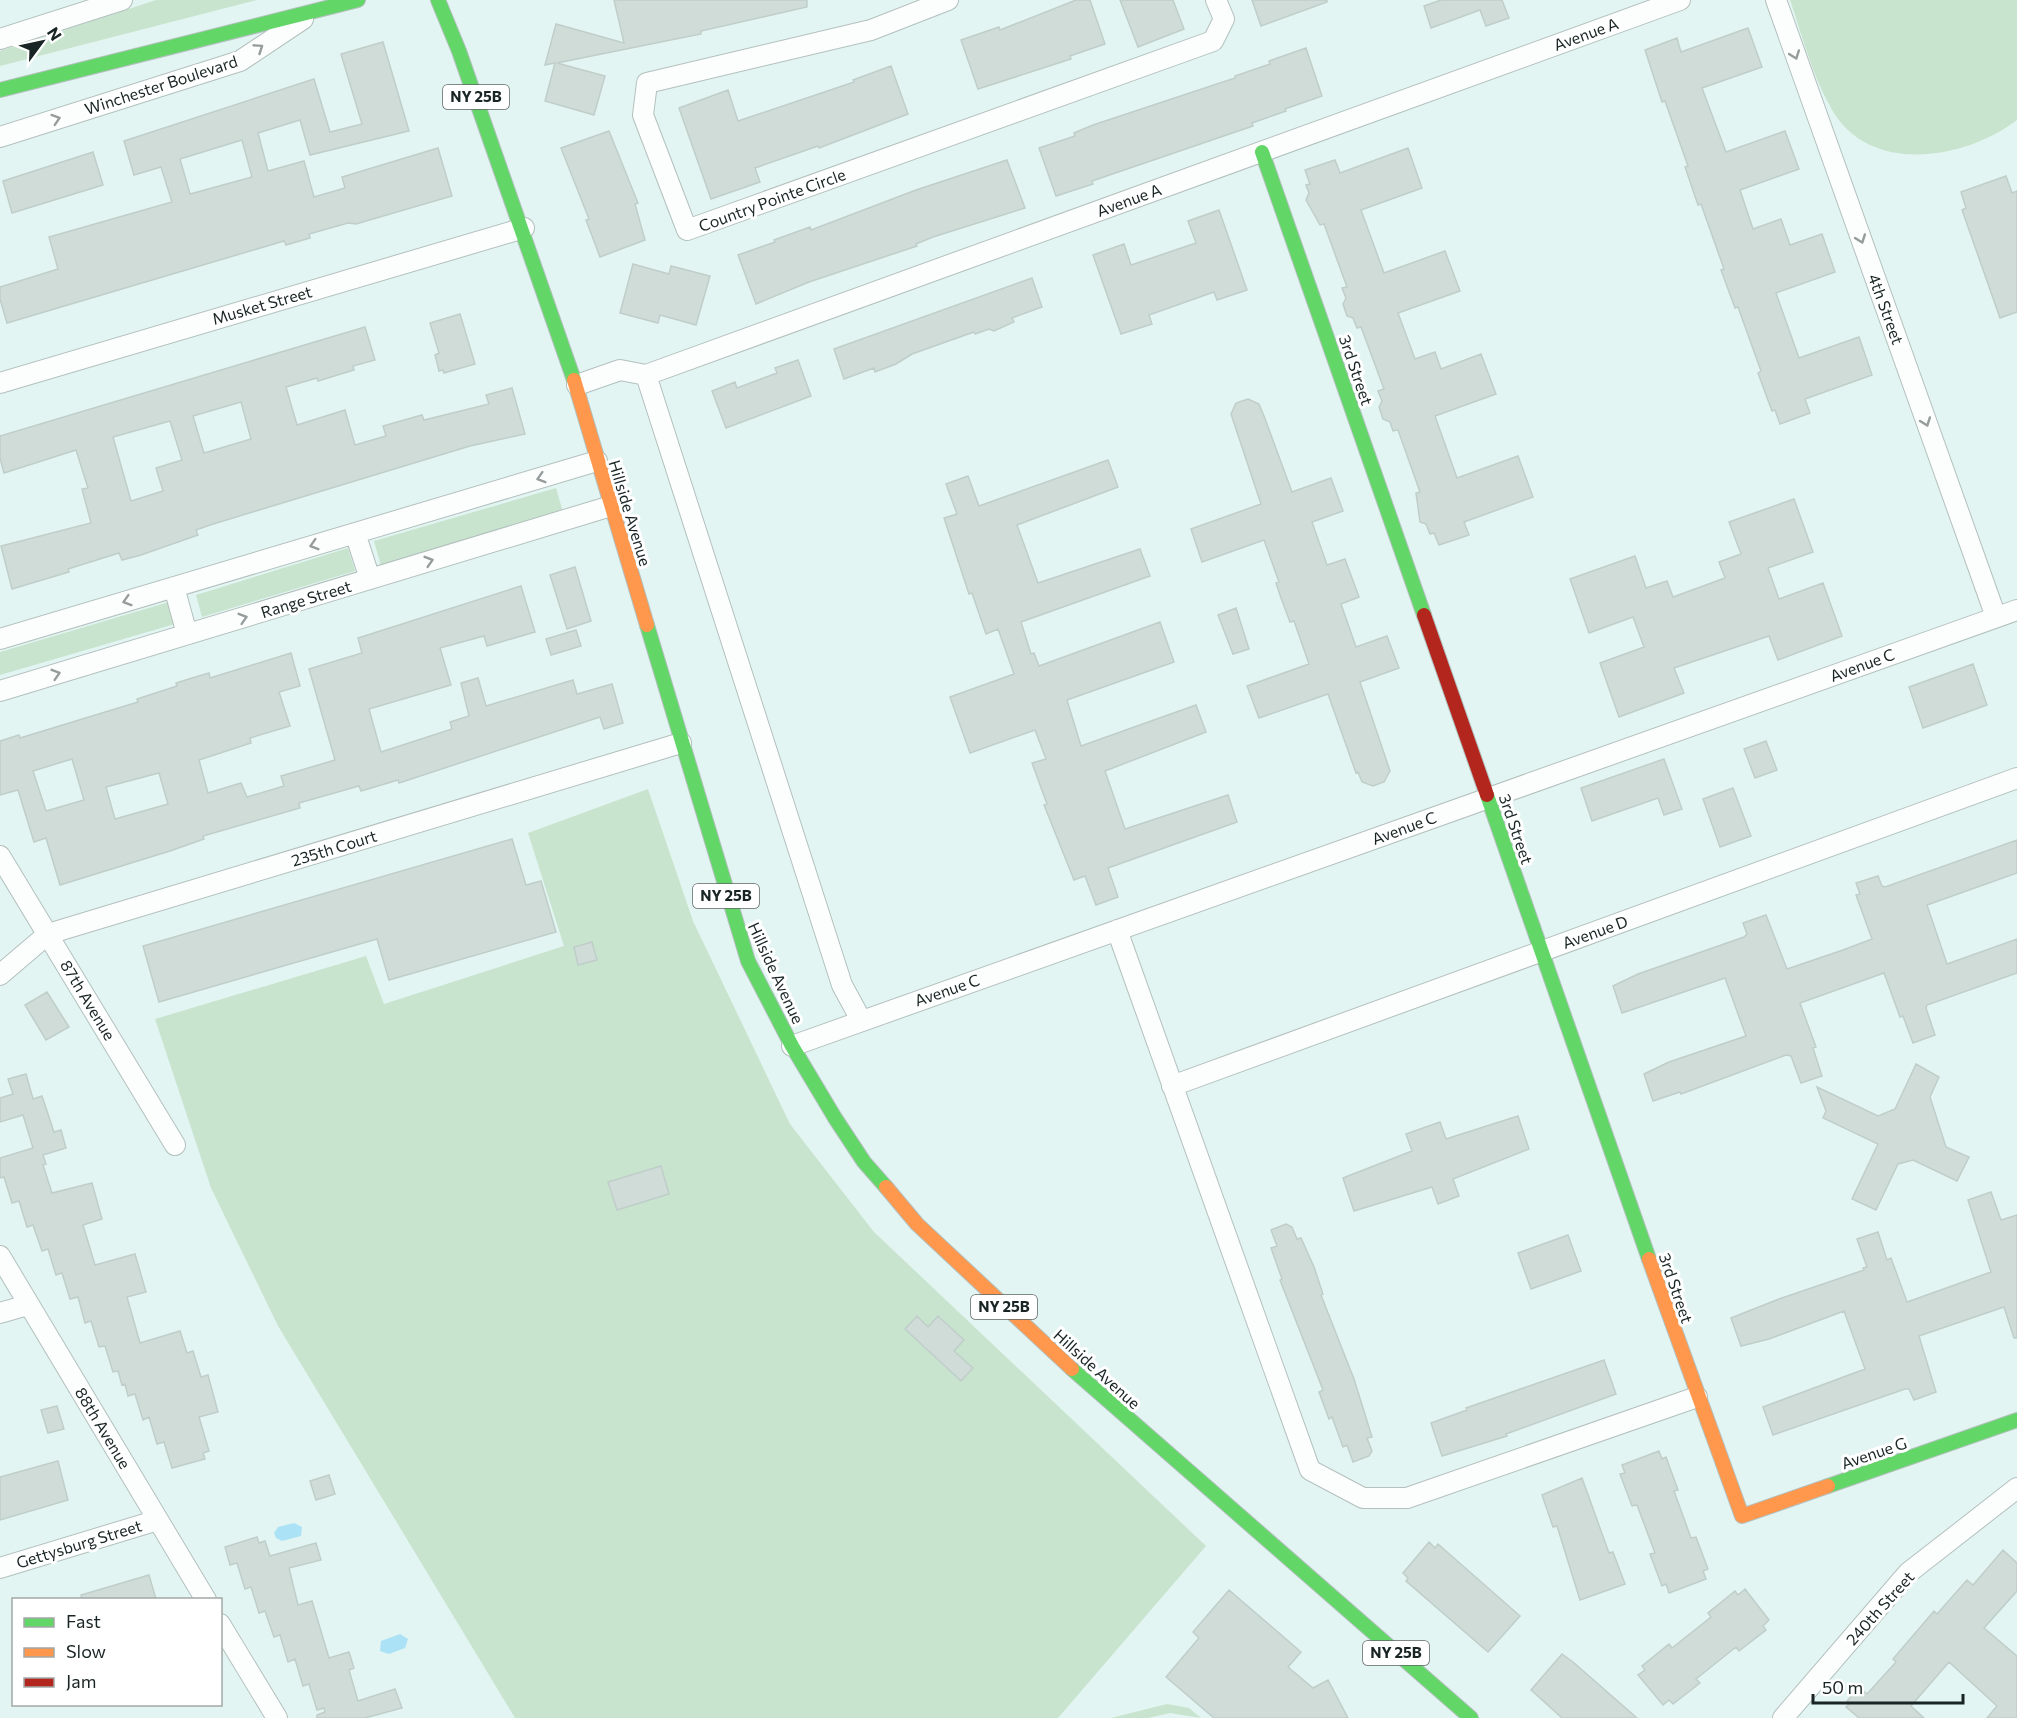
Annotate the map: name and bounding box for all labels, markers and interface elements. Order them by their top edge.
north arrow [12,12,72,72]
street label: Avenue A [1551,13,1621,54]
text: N [44,23,66,44]
one-way arrow [252,44,263,55]
one-way arrow [1788,49,1801,60]
street label: Winchester Boulevard [82,51,240,118]
road number: NY 25B [443,85,509,109]
one-way arrow [50,114,61,127]
street label: Country Pointe Circle [696,164,848,235]
street label: Avenue A [1094,179,1164,220]
one-way arrow [1853,233,1866,244]
street label: 4th Street [1865,271,1908,347]
street label: Musket Street [210,281,314,328]
street label: 3rd Street [1336,332,1377,408]
one-way arrow [1919,417,1932,427]
street label: Hillside Avenue [605,458,656,568]
one-way arrow [536,471,547,483]
one-way arrow [309,538,320,550]
one-way arrow [423,556,434,568]
street label: Range Street [258,576,354,621]
one-way arrow [122,594,133,606]
one-way arrow [237,613,248,625]
street label: Avenue C [1827,644,1897,685]
one-way arrow [50,669,61,681]
street label: 3rd Street [1496,791,1537,867]
street label: Avenue C [1369,807,1439,848]
street label: 235th Court [289,825,379,870]
road number: NY 25B [693,884,759,908]
street label: Avenue D [1560,911,1630,952]
street label: Hillside Avenue [745,919,808,1027]
street label: 87th Avenue [57,956,120,1043]
street label: Avenue C [912,970,982,1009]
street label: 3rd Street [1656,1250,1697,1326]
road number: NY 25B [971,1295,1037,1319]
street label: Hillside Avenue [1050,1325,1144,1412]
street label: 88th Avenue [72,1384,135,1472]
street label: Avenue G [1839,1432,1909,1473]
street label: Gettysburg Street [14,1515,144,1572]
street label: 240th Street [1842,1567,1918,1648]
legend [12,1598,222,1706]
text: Fast [66,1610,101,1632]
text: Slow [66,1640,106,1662]
road number: NY 25B [1363,1641,1429,1665]
scale bar [1813,1667,1963,1705]
text: Jam [66,1670,96,1692]
text: 50 m [1822,1676,1863,1698]

